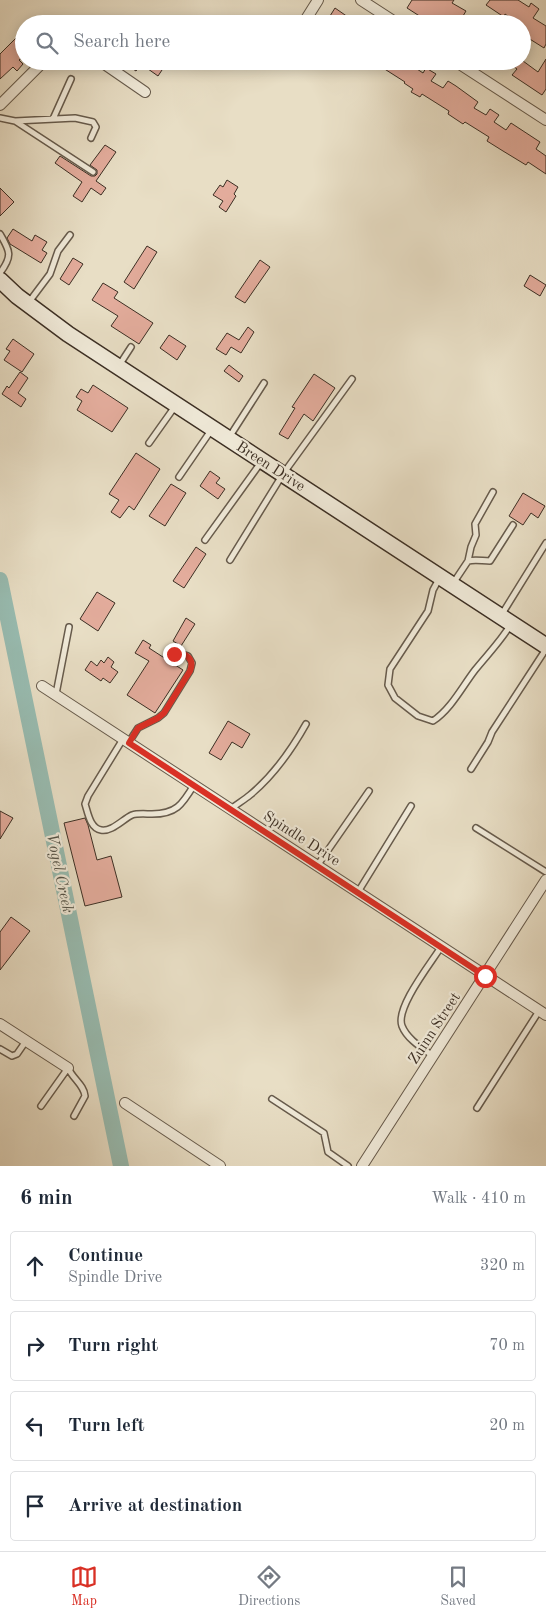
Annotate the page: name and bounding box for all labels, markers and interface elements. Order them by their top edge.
search box [15,15,531,70]
icon: search [33,29,61,57]
text: Search here [73,33,170,52]
street label: Breen Drive [233,440,307,495]
route end [163,643,186,666]
street label: Spindle Drive [260,809,342,870]
water label: Vogel Creek [43,832,75,915]
route start [474,965,497,988]
street label: Zuinn Street [407,990,464,1067]
text: 6 min [20,1188,73,1209]
text: Walk · 410 m [431,1191,526,1207]
text: Continue [68,1247,143,1266]
icon: ahead [21,1252,49,1280]
text: 320 m [480,1258,525,1274]
text: Spindle Drive [68,1270,162,1286]
icon: right [21,1332,49,1360]
text: Turn right [68,1337,158,1356]
text: 70 m [489,1338,525,1354]
icon: left [21,1412,49,1440]
text: Turn left [68,1417,145,1436]
text: 20 m [489,1418,525,1434]
icon: arrive [21,1492,49,1520]
text: Arrive at destination [68,1497,242,1516]
tab: Map [70,1563,98,1610]
tab: Directions [238,1563,300,1610]
tab: Saved [440,1563,476,1610]

